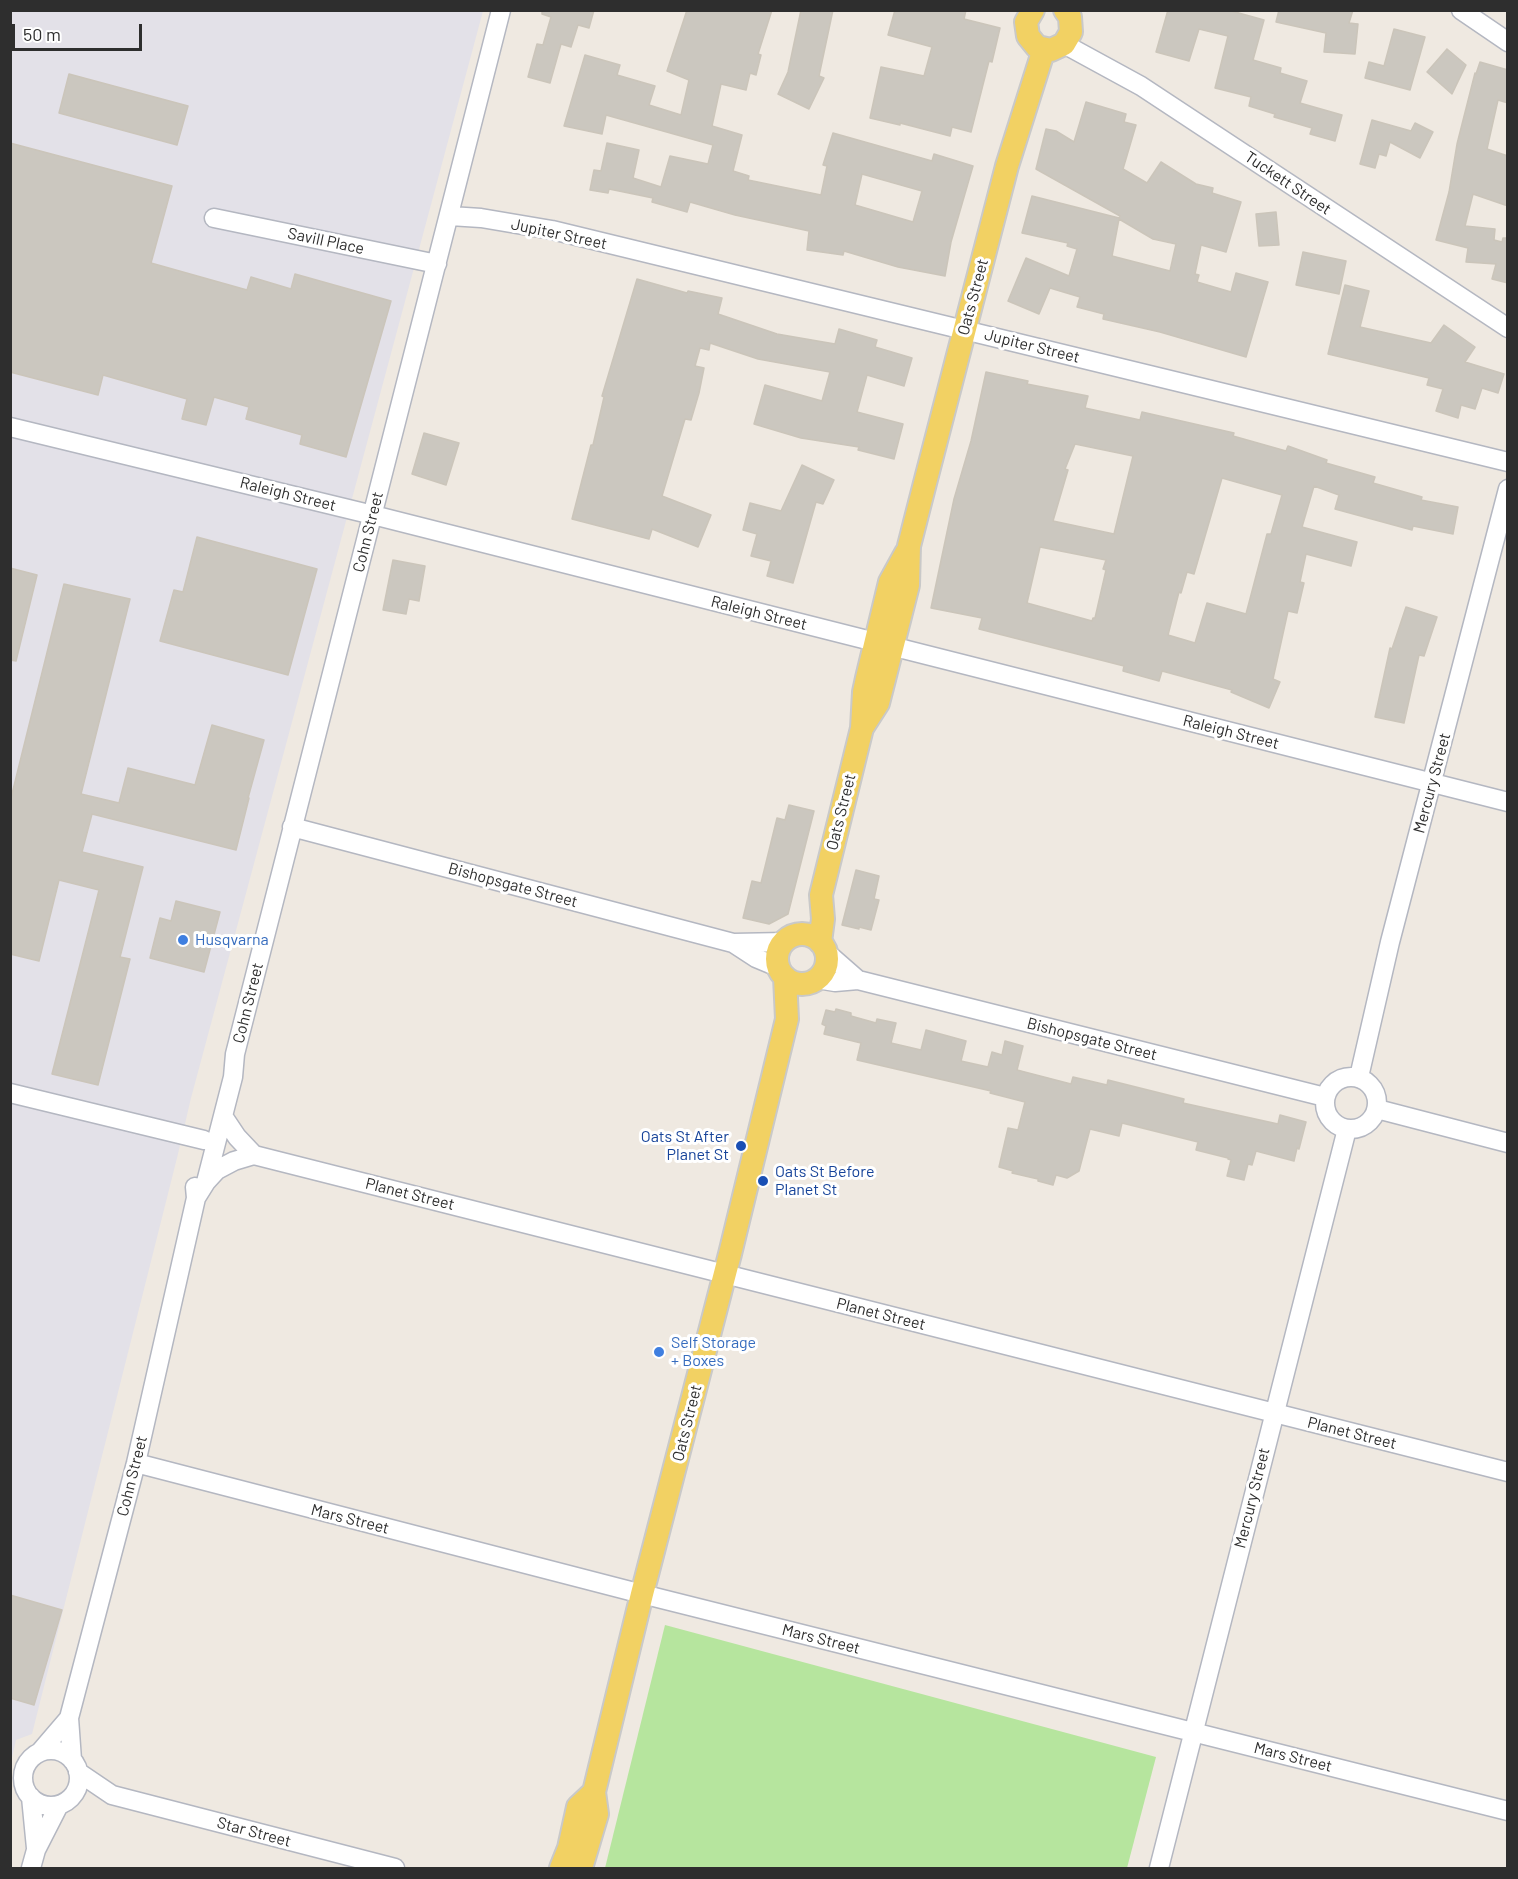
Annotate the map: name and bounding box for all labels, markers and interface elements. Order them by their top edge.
scale bar [15,12,146,50]
text: 50 m [23,23,61,45]
street label: Tuckett Street [1241,147,1335,219]
street label: Jupiter Street [509,214,609,254]
street label: Savill Place [286,224,366,258]
street label: Oats Street [954,257,992,337]
street label: Jupiter Street [982,325,1082,367]
street label: Raleigh Street [238,473,338,515]
street label: Cohn Street [349,490,387,574]
street label: Raleigh Street [709,592,809,634]
street label: Raleigh Street [1181,711,1281,753]
street label: Mercury Street [1409,731,1455,835]
street label: Oats Street [822,772,860,852]
street label: Bishopsgate Street [446,858,580,912]
place label: Husqvarna [195,930,269,950]
marker: Husqvarna [176,933,190,947]
street label: Cohn Street [229,961,267,1045]
street label: Bishopsgate Street [1025,1014,1159,1064]
place label: Oats St After Planet St [641,1127,729,1165]
marker: Oats St After Planet St [734,1139,748,1153]
place label: Oats St Before Planet St [775,1162,874,1200]
street label: Planet Street [364,1174,456,1214]
marker: Oats St Before Planet St [756,1174,770,1188]
street label: Planet Street [835,1294,927,1334]
place label: Self Storage + Boxes [671,1333,756,1371]
marker: Self Storage + Boxes [652,1345,666,1359]
street label: Oats Street [668,1383,706,1463]
street label: Planet Street [1306,1413,1398,1453]
street label: Cohn Street [113,1434,151,1518]
street label: Mercury Street [1230,1446,1274,1550]
street label: Mars Street [309,1500,391,1538]
street label: Mars Street [780,1620,862,1658]
street label: Mars Street [1252,1738,1334,1776]
street label: Star Street [215,1813,293,1851]

